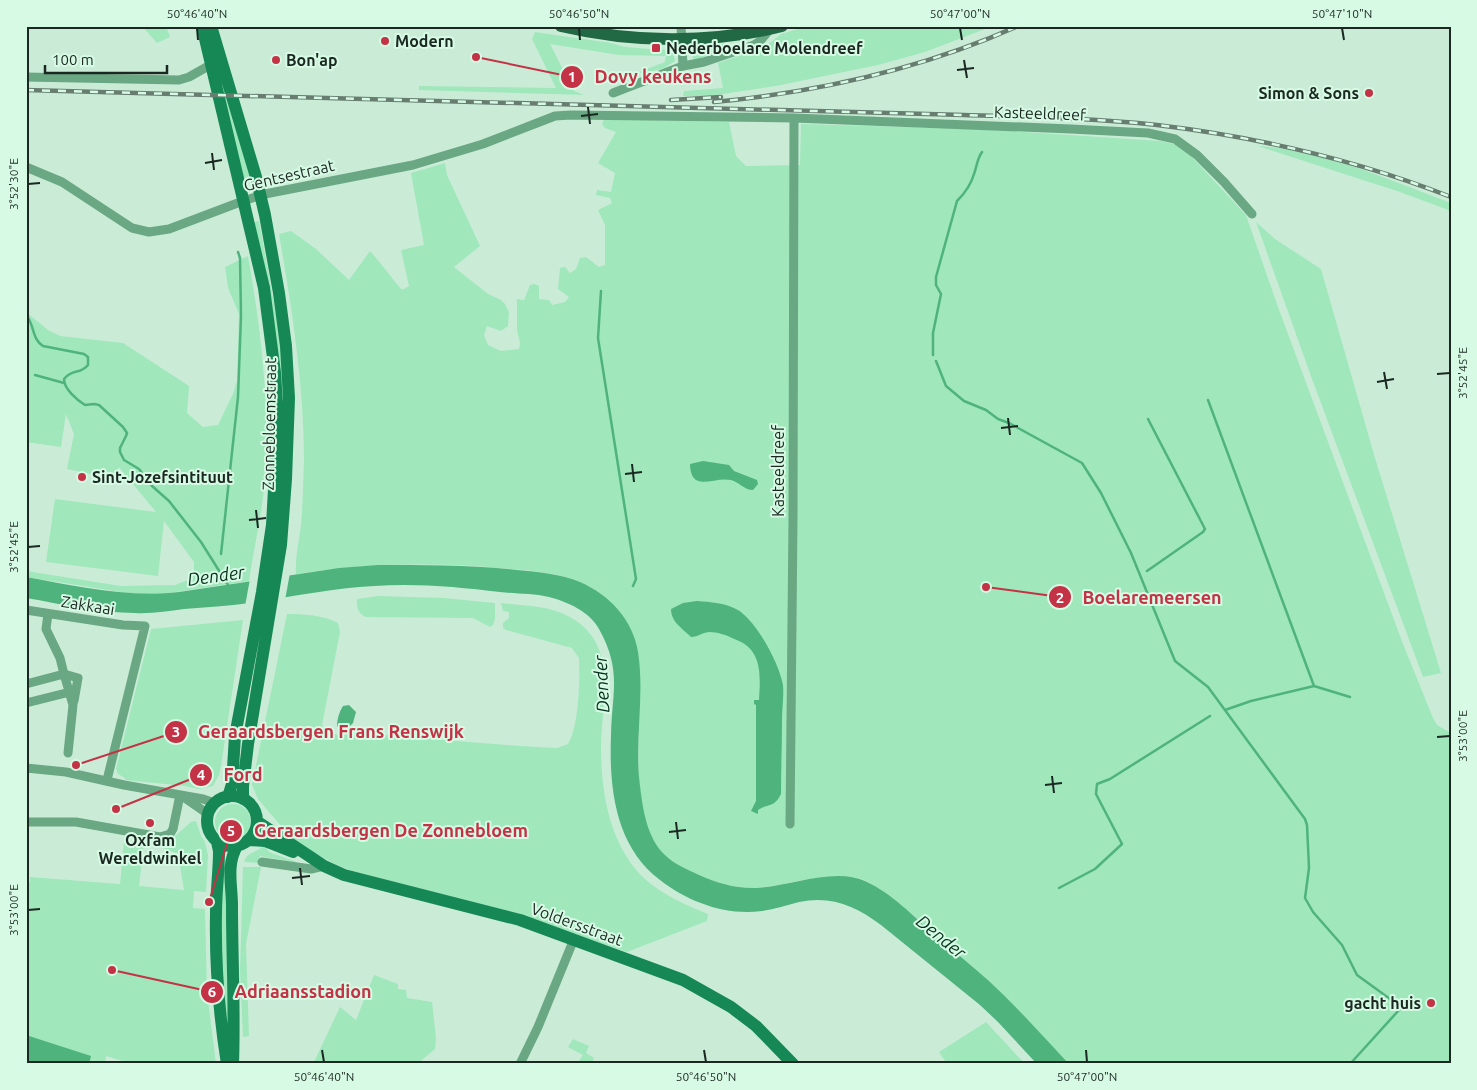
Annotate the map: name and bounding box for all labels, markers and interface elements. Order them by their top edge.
text: 50°46'40"N [167,7,227,20]
text: 50°46'50"N [549,7,609,20]
text: 50°47'00"N [930,7,990,20]
text: 50°47'10"N [1312,7,1372,20]
place label: Modern [395,32,454,50]
marker: Modern [379,35,391,47]
place label: Nederboelare Molendreef [666,39,863,57]
scale bar [45,42,168,74]
marker: Nederboelare Molendreef [650,42,662,54]
text: 100 m [52,51,94,68]
place label: Bon'ap [286,51,338,69]
marker: Bon'ap [270,54,282,66]
callout: Dovy keukens [559,61,721,94]
text: Dovy keukens [595,66,711,86]
text: 1 [568,68,576,85]
place label: Simon & Sons [1258,84,1359,102]
marker: Simon & Sons [1363,87,1375,99]
street label: Kasteeldreef [994,102,1087,124]
street label: Gentsestraat [242,156,337,194]
text: 3°52'30"E [7,158,20,210]
text: 3°52'45"E [1456,347,1469,399]
street label: Zonnebloemstraat [259,357,279,491]
street label: Kasteeldreef [769,424,787,517]
place label: Sint-Jozefsintituut [92,468,233,486]
marker: Sint-Jozefsintituut [76,471,88,483]
text: 3°52'45"E [7,521,20,573]
water label: Dender [186,561,247,589]
callout: Boelaremeersen [1047,581,1232,614]
text: Boelaremeersen [1082,587,1222,607]
text: 2 [1056,589,1064,606]
street label: Zakkaai [60,592,116,618]
water label: Dender [589,654,612,713]
text: 3°53'00"E [1456,710,1469,762]
callout: Geraardsbergen Frans Renswijk [163,715,474,748]
text: Geraardsbergen Frans Renswijk [198,721,464,741]
text: 3 [172,723,180,740]
callout: Ford [189,758,273,791]
text: Ford [224,764,262,784]
text: 4 [197,766,205,783]
callout: Geraardsbergen De Zonnebloem [219,815,538,848]
marker: Oxfam Wereldwinkel [144,817,156,829]
text: Geraardsbergen De Zonnebloem [254,820,528,840]
text: 5 [227,822,235,839]
place label: Oxfam Wereldwinkel [99,831,202,867]
text: 3°53'00"E [7,884,20,936]
street label: Voldersstraat [529,899,626,949]
water label: Dender [913,910,971,963]
callout: Adriaansstadion [200,975,382,1008]
text: Adriaansstadion [234,981,372,1001]
text: 6 [208,983,216,1000]
place label: gacht huis [1344,994,1421,1012]
marker: gacht huis [1425,997,1437,1009]
text: 50°46'40"N [294,1070,354,1083]
text: 50°46'50"N [676,1070,736,1083]
text: 50°47'00"N [1057,1070,1117,1083]

